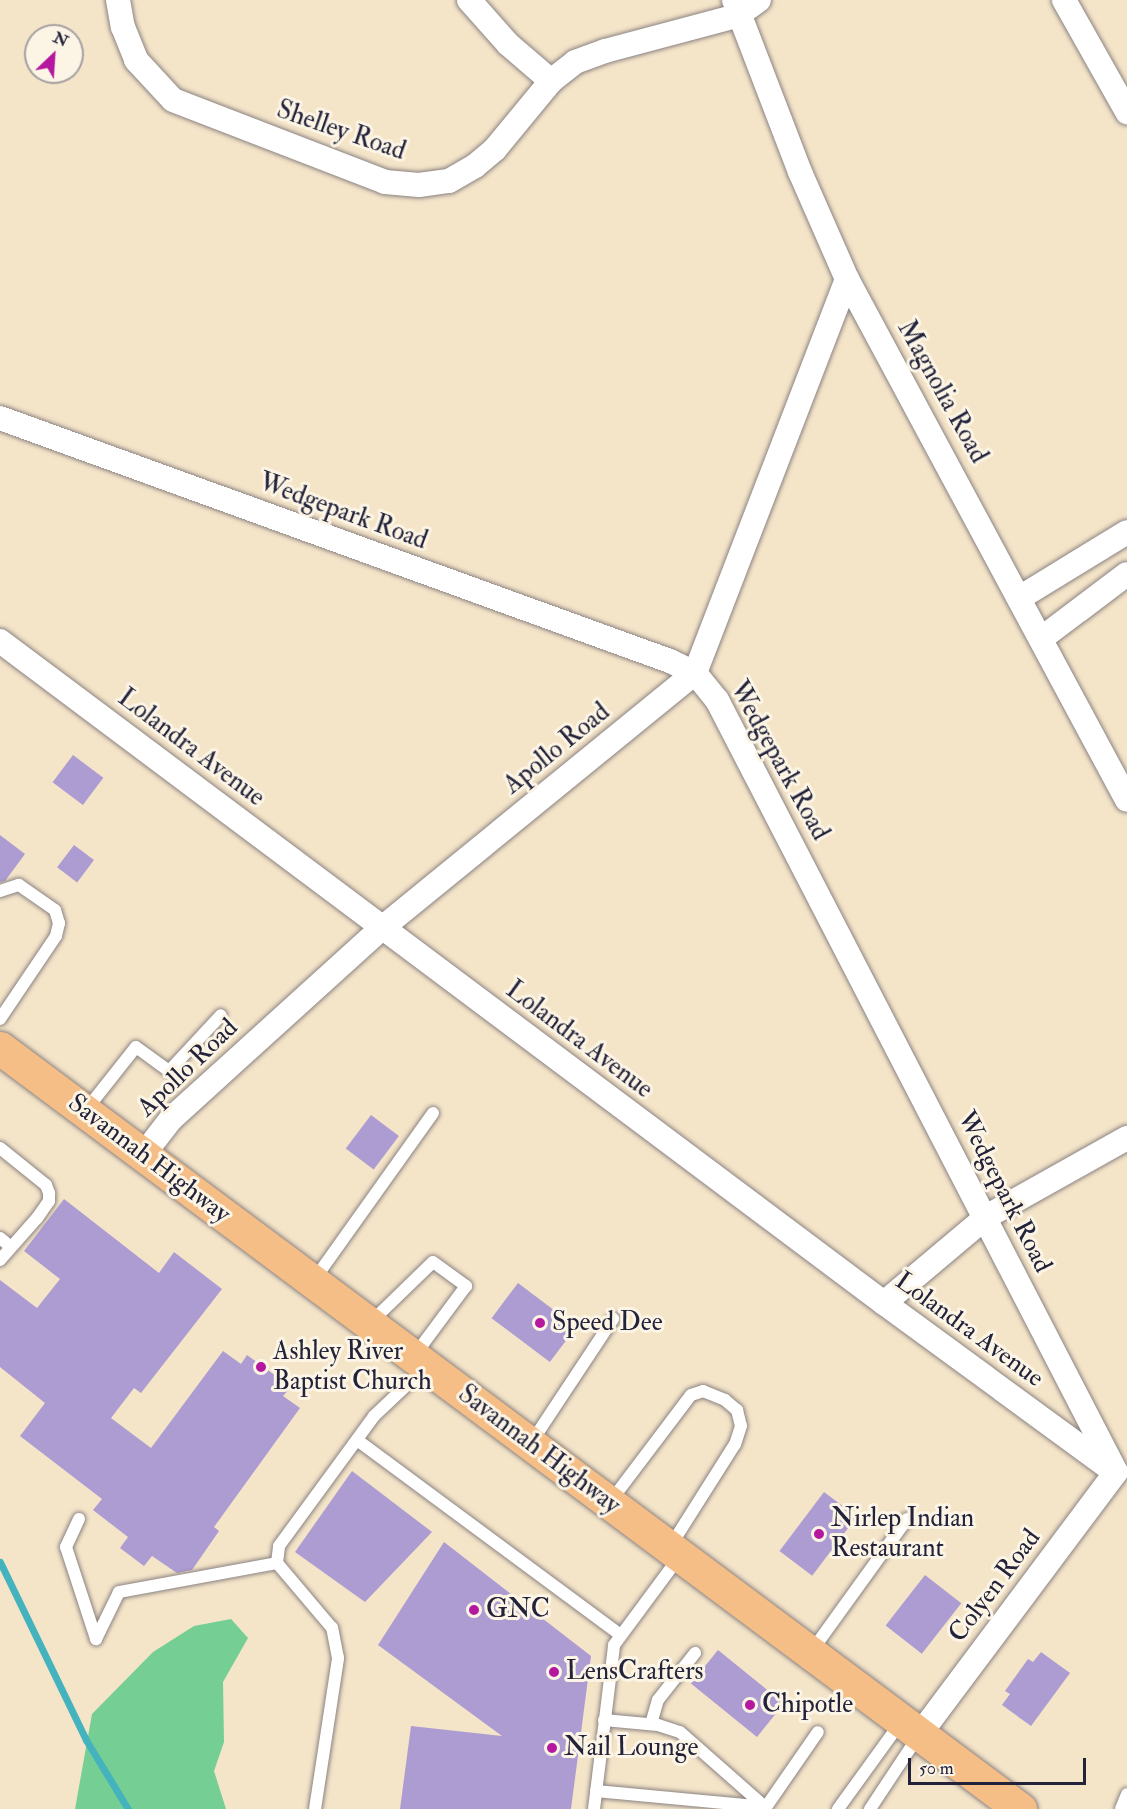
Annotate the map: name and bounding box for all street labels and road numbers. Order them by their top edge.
street label: Shelley Road [272,94,410,168]
street label: Magnolia Road [890,315,994,469]
street label: Wedgepark Road [254,467,432,557]
street label: Wedgepark Road [722,676,836,846]
street label: Lolandra Avenue [111,683,271,813]
street label: Apollo Road [498,697,616,801]
street label: Lolandra Avenue [499,975,659,1105]
street label: Apollo Road [131,1012,245,1124]
street label: Savannah Highway [62,1088,236,1230]
street label: Wedgepark Road [950,1106,1058,1278]
street label: Lolandra Avenue [889,1266,1049,1394]
street label: Savannah Highway [452,1379,626,1521]
street label: Colyen Road [942,1523,1048,1649]

